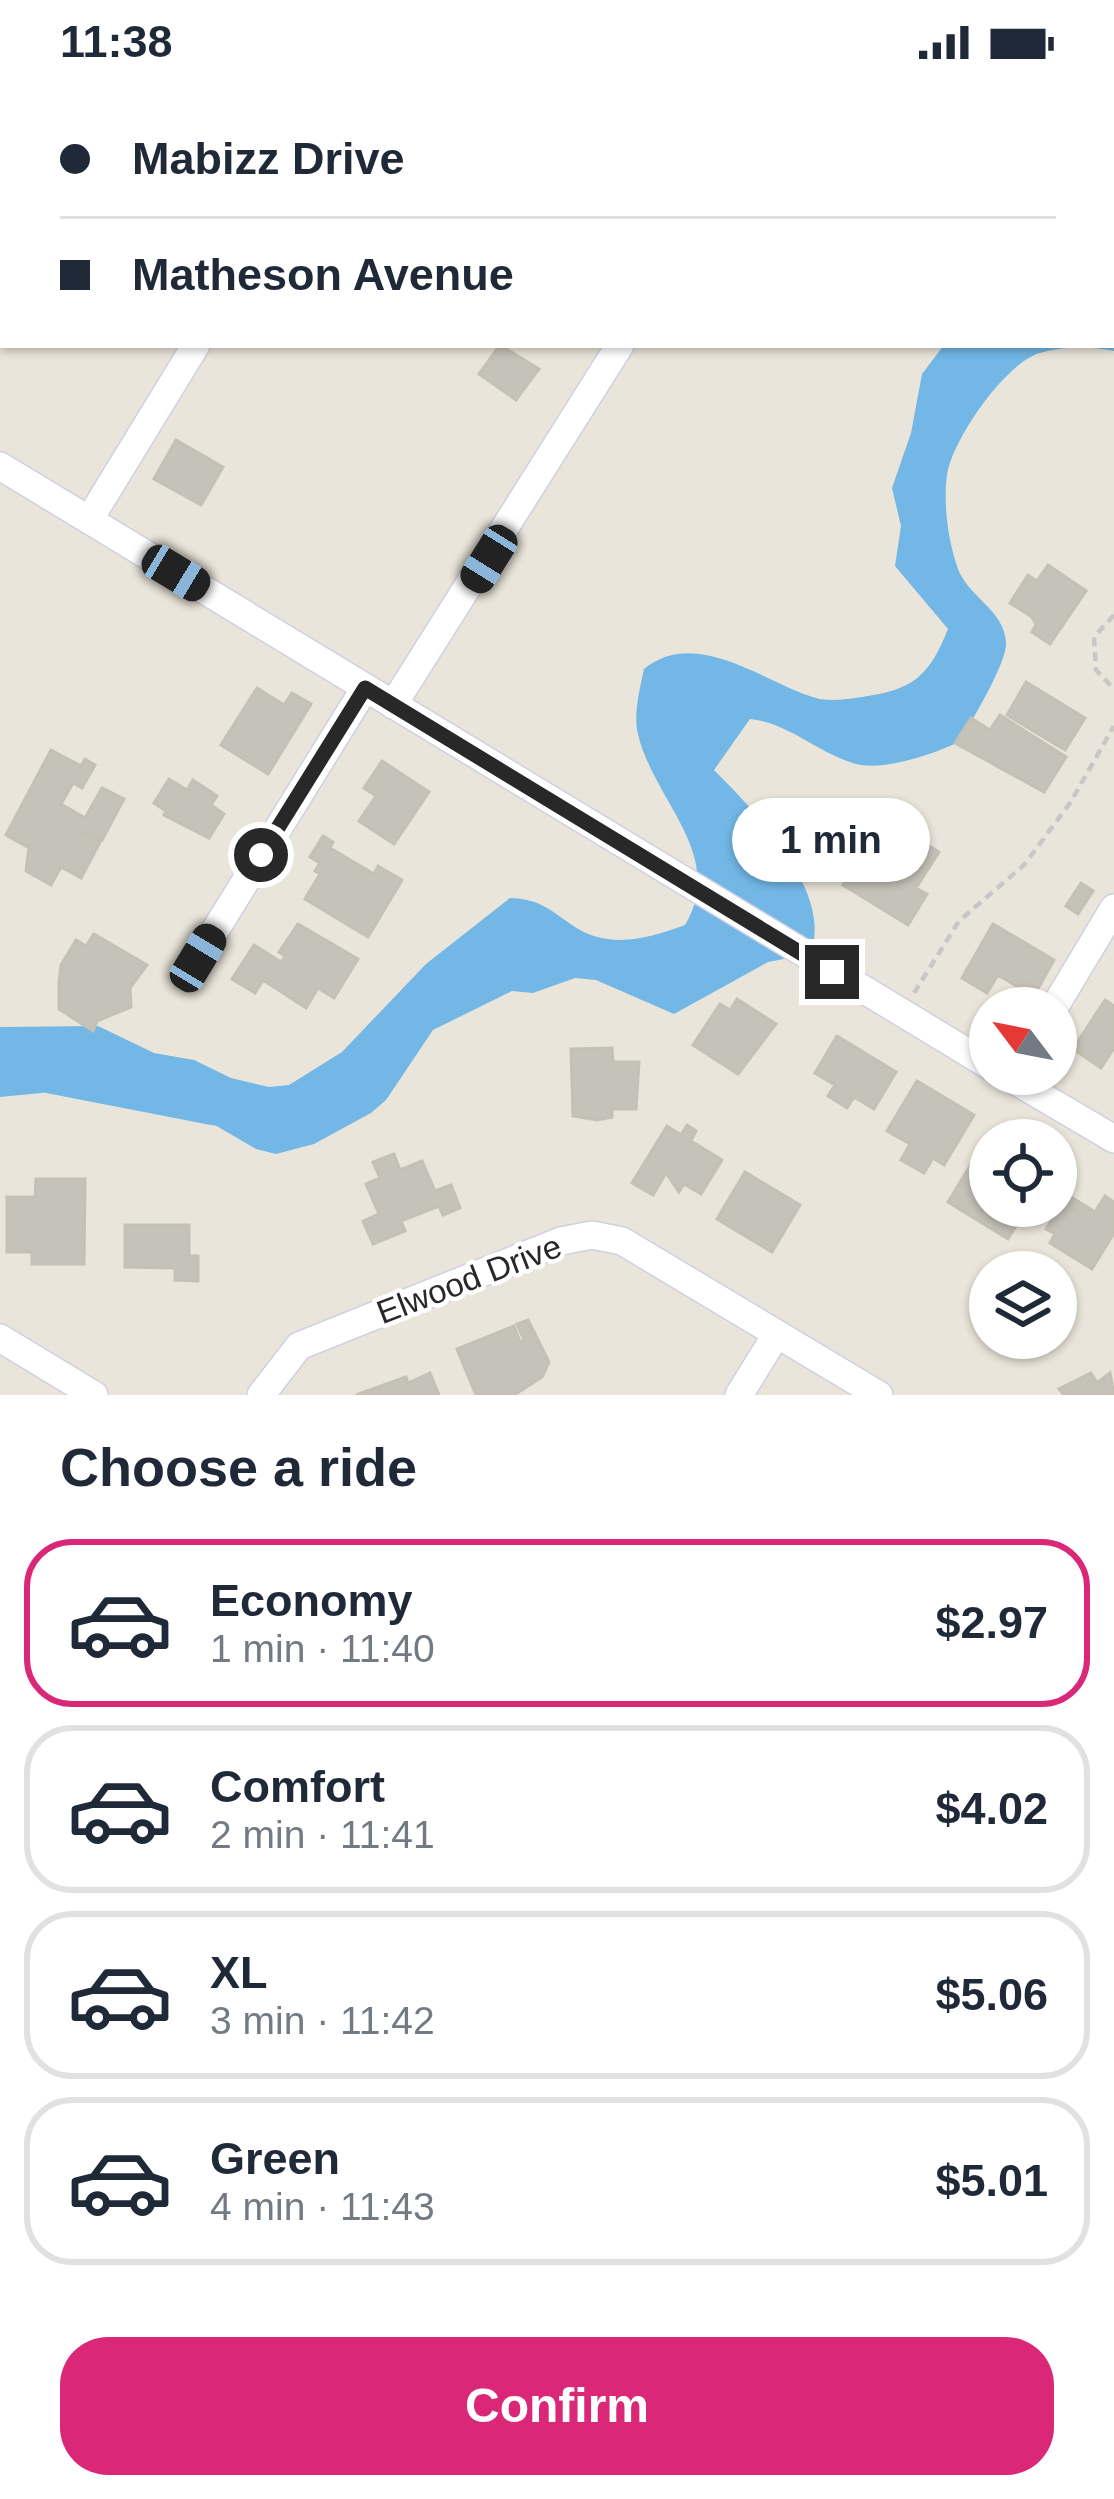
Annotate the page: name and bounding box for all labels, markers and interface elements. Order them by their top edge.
text: 11:38 [60,16,173,67]
text: Mabizz Drive [132,133,405,184]
text: Matheson Avenue [132,249,514,300]
car [455,519,523,599]
car [136,539,216,607]
callout: 1 min [733,798,931,882]
text: 1 min [780,818,882,861]
route start [234,828,288,882]
car [164,918,232,998]
route end [805,945,859,999]
north arrow [969,987,1077,1095]
map controls [969,987,1077,1359]
button: locate [969,1119,1077,1227]
street label: Elwood Drive [372,1227,566,1331]
button: layers [969,1251,1077,1359]
text: Choose a ride [60,1437,417,1497]
icon: car [66,1569,174,1677]
text: Economy [210,1575,413,1626]
text: $2.97 [935,1597,1048,1648]
text: 1 min · 11:40 [210,1627,435,1670]
icon: car [66,1755,174,1863]
text: Comfort [210,1761,385,1812]
text: $4.02 [935,1783,1048,1834]
text: 2 min · 11:41 [210,1813,435,1856]
icon: car [66,1941,174,2049]
text: XL [210,1947,268,1998]
text: $5.06 [935,1969,1048,2020]
text: 3 min · 11:42 [210,1999,435,2042]
icon: car [66,2127,174,2235]
text: Green [210,2133,340,2184]
text: $5.01 [935,2155,1048,2206]
text: 4 min · 11:43 [210,2185,435,2228]
button: Confirm [60,2337,1054,2475]

